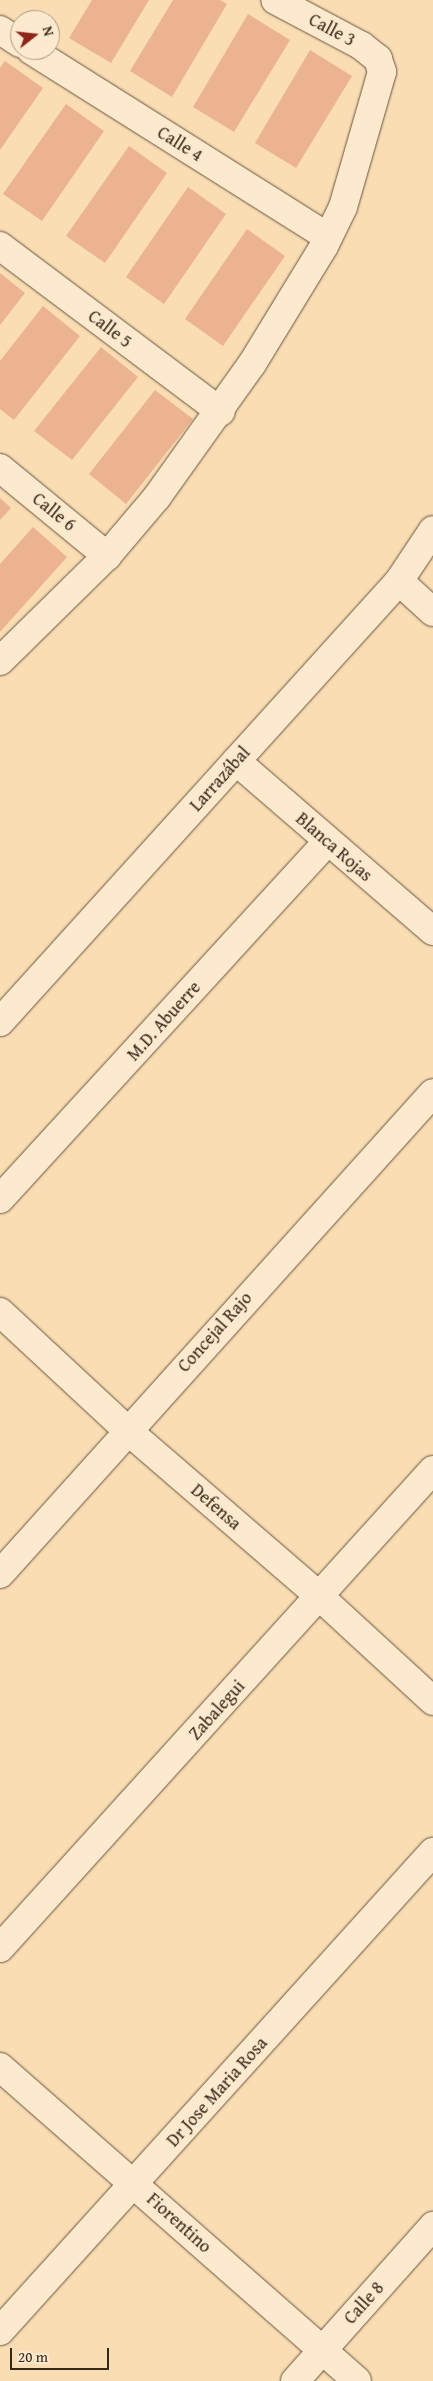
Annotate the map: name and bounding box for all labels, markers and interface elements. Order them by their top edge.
street label: Calle 3 [305,9,359,51]
north arrow [10,10,60,60]
text: N [38,24,59,38]
street label: Calle 4 [153,122,207,166]
street label: Calle 5 [84,305,136,353]
street label: Calle 6 [28,488,80,536]
street label: Larrazábal [185,742,255,816]
street label: Blanca Rojas [291,808,377,886]
street label: M.D. Abuerre [123,977,205,1065]
street label: Concejal Rajo [173,1287,257,1377]
street label: Defensa [187,1479,245,1535]
street label: Zabalegui [185,1676,249,1744]
street label: Dr Jose Maria Rosa [162,2033,272,2151]
street label: Fiorentino [142,2188,216,2258]
street label: Calle 8 [339,2277,389,2329]
scale bar [12,2338,111,2370]
text: 20 m [18,2346,48,2367]

